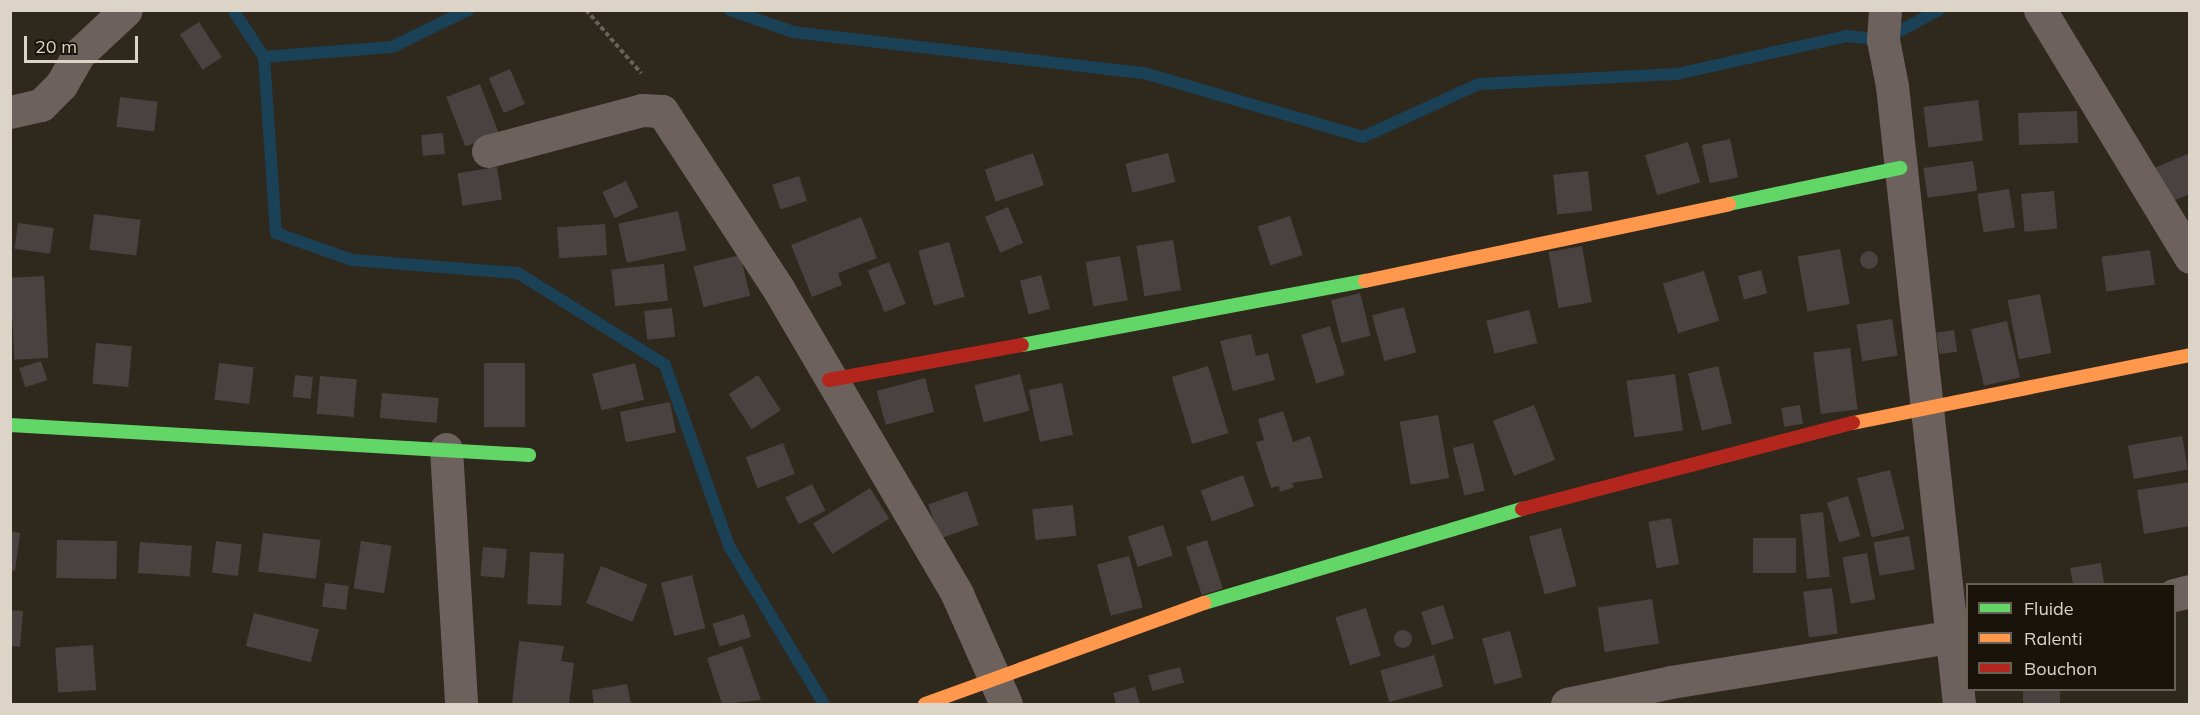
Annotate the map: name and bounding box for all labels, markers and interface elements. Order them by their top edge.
scale bar [27,24,141,62]
text: 20 m [35,35,77,58]
legend [1966,583,2176,691]
text: Fluide [2024,597,2074,620]
text: Ralenti [2024,627,2082,650]
text: Bouchon [2024,657,2097,680]

